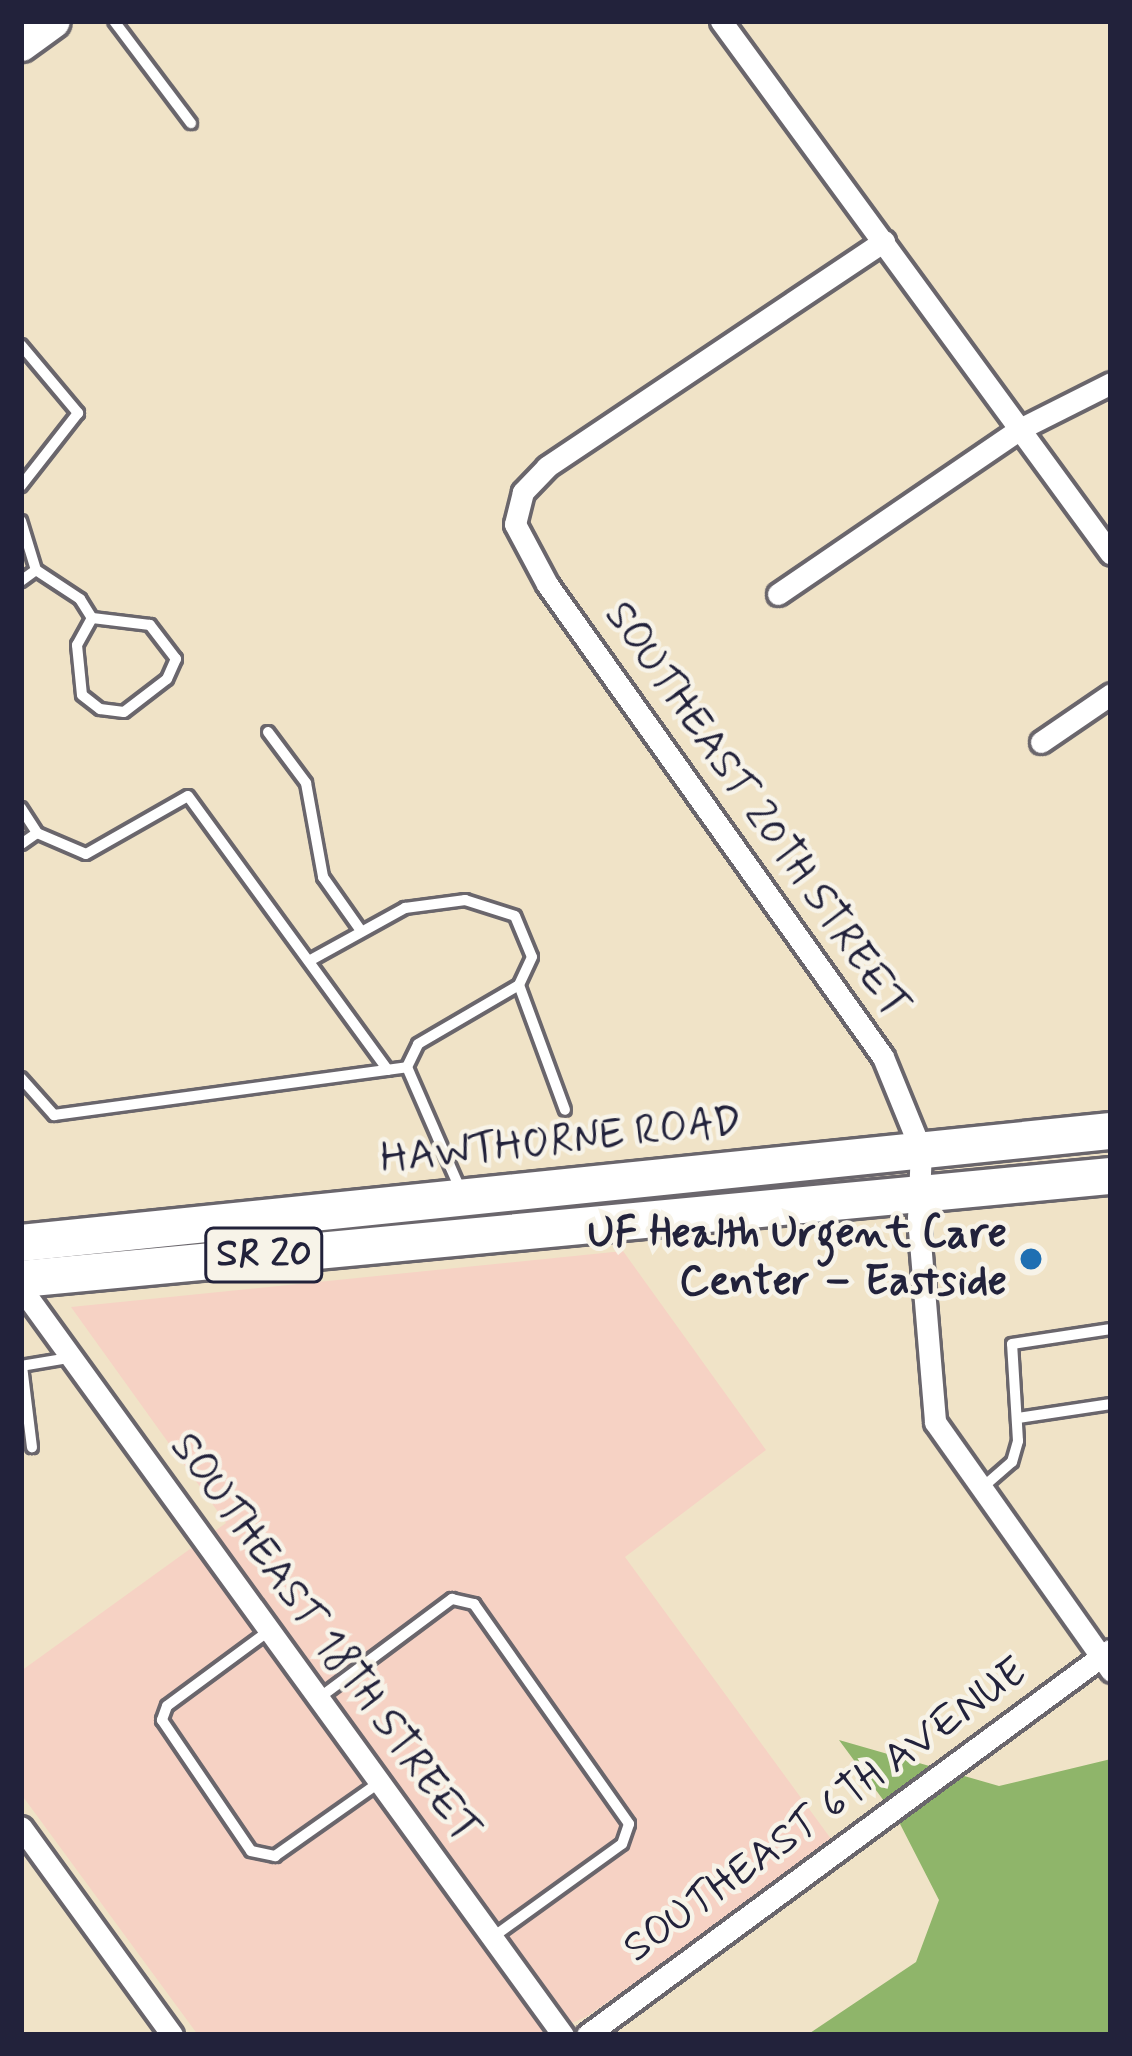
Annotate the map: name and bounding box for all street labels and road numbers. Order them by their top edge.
street label: SOUTHEAST 20TH STREET [591,591,921,1031]
street label: HAWTHORNE ROAD [378,1098,744,1186]
road number: SR 20 [204,1222,324,1288]
street label: SOUTHEAST 18TH STREET [157,1422,491,1856]
street label: SOUTHEAST 6TH AVENUE [615,1648,1037,1974]

